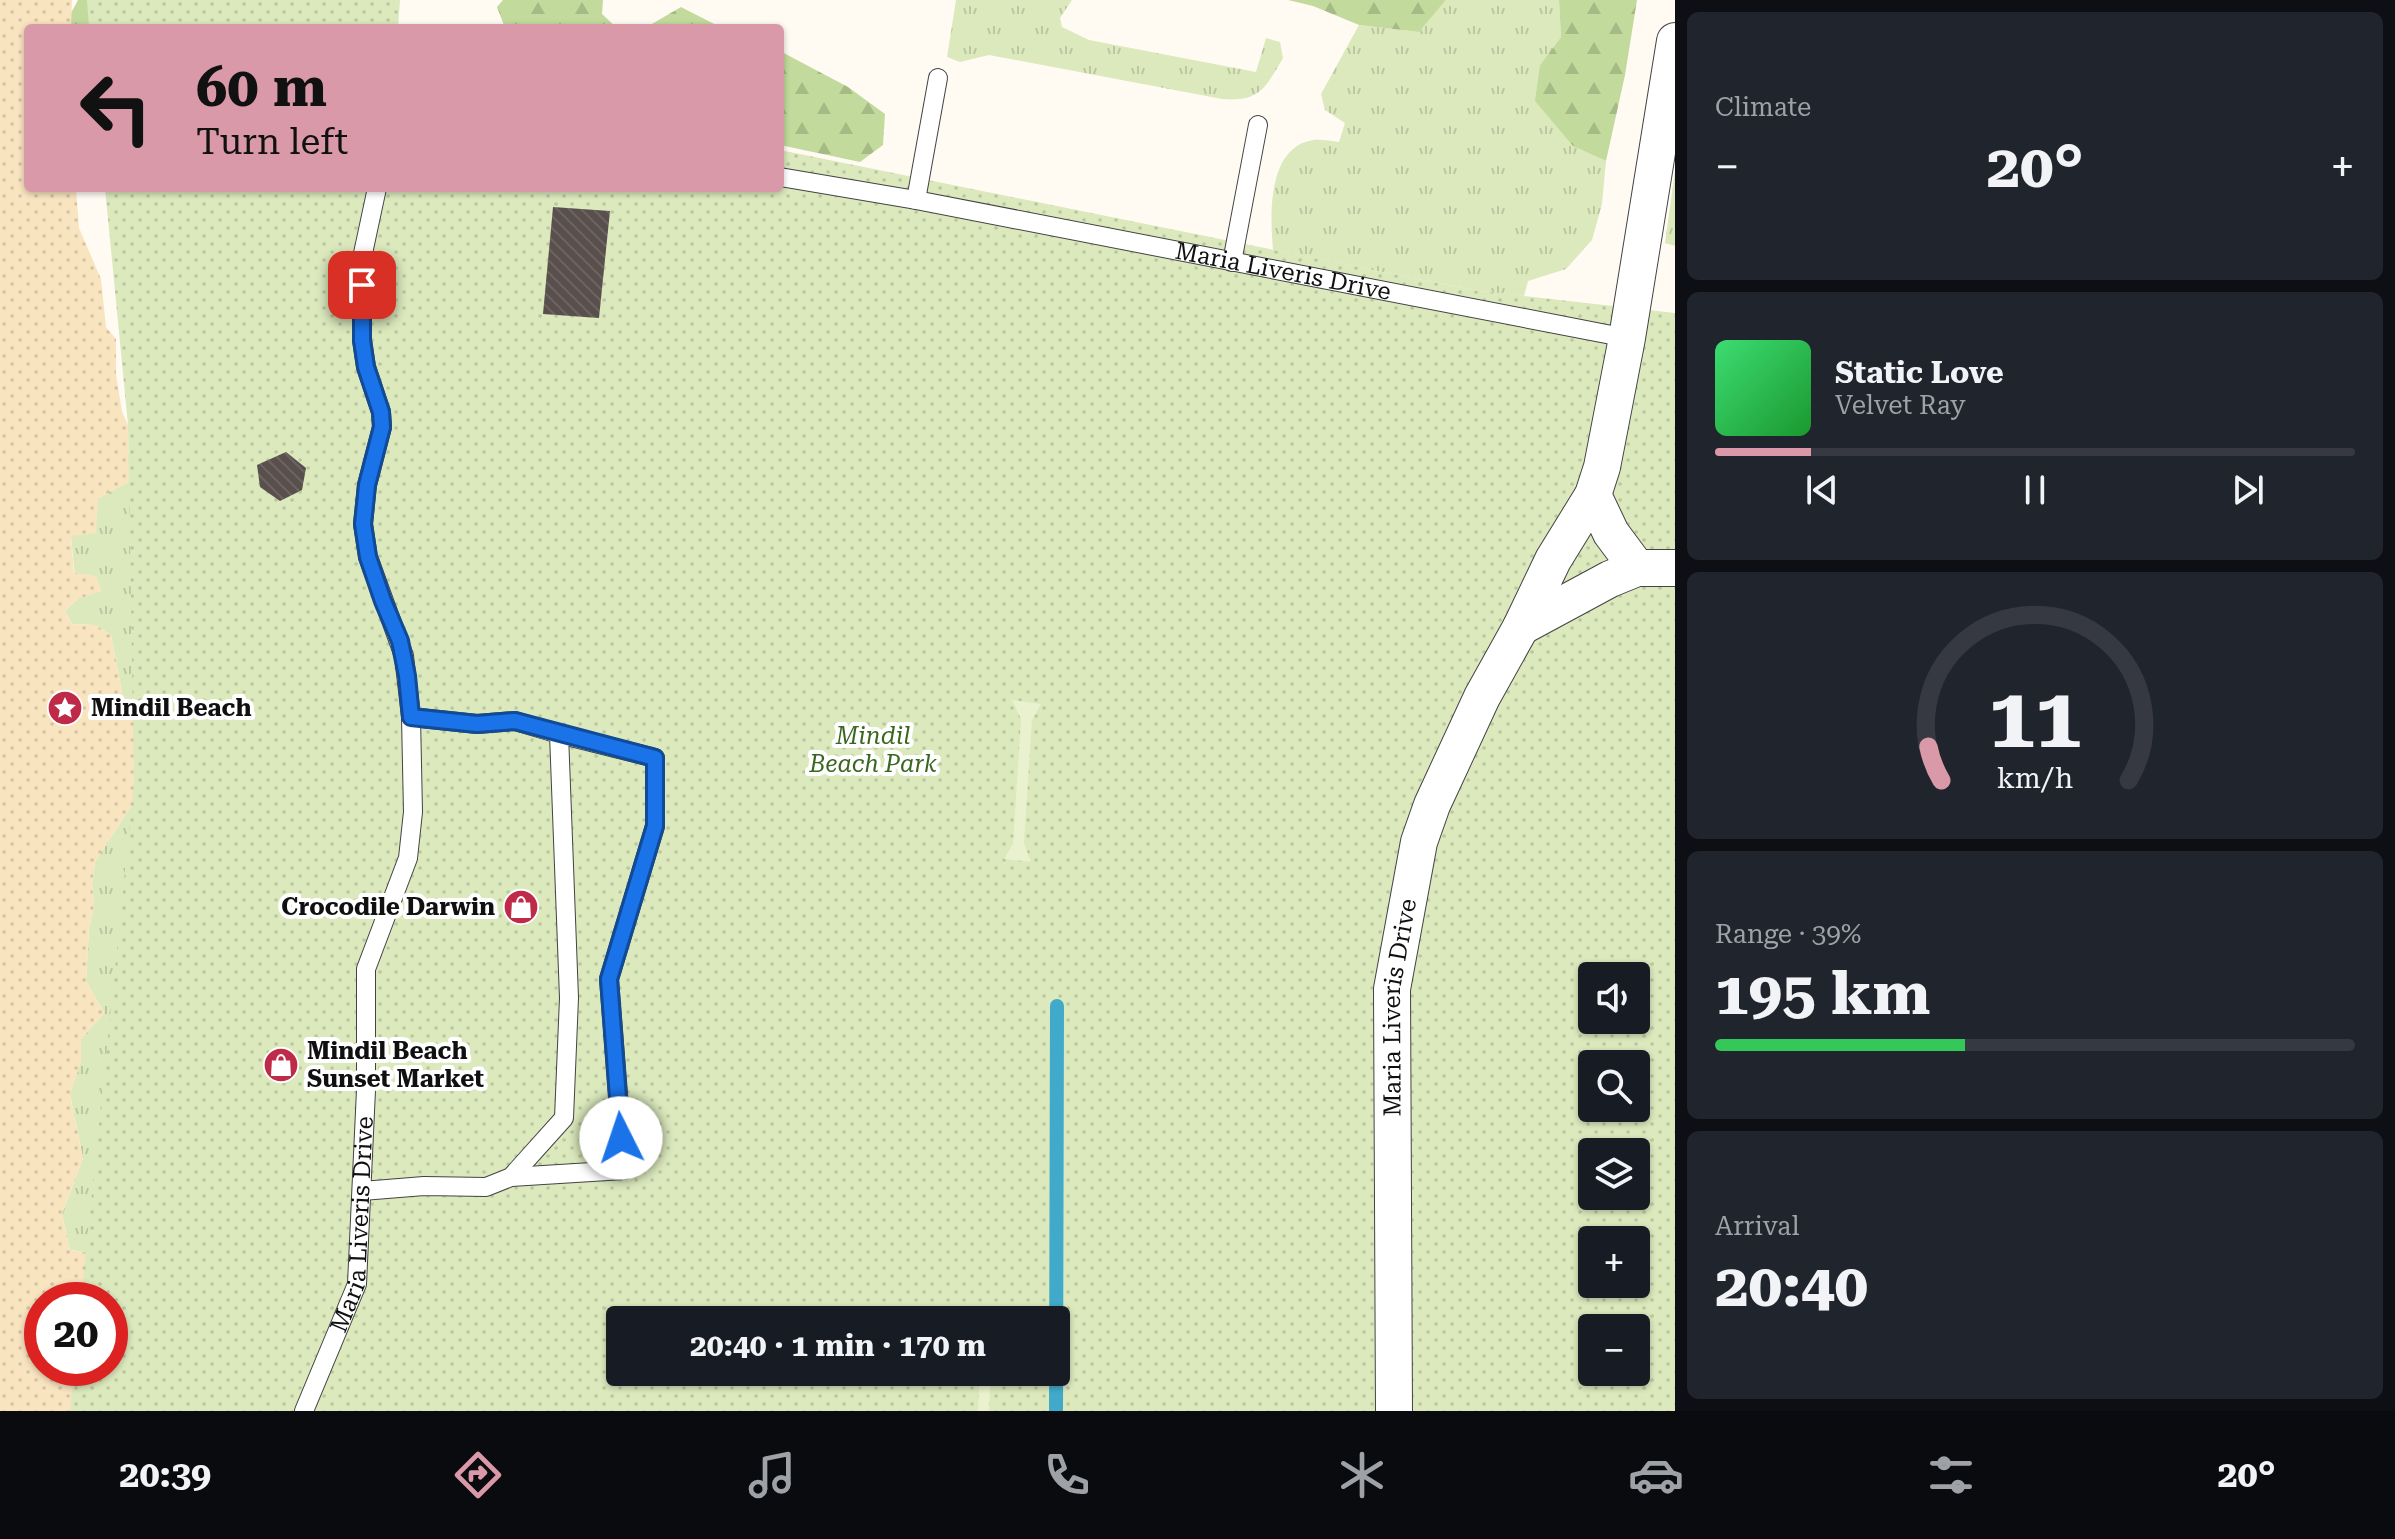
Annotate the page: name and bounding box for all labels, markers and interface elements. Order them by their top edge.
text: 60 m [196,54,327,120]
icon: left [64,56,168,160]
text: Climate [1715,92,1811,122]
text: Turn left [196,121,348,163]
text: 20° [1986,131,2084,202]
text: − [1715,141,1740,193]
text: + [2330,141,2355,193]
street label: Maria Liveris Drive [1173,237,1394,306]
pin [328,251,396,319]
icon: arrive [340,263,384,307]
text: Static Love [1835,355,2004,390]
text: Velvet Ray [1835,390,1966,420]
icon: previous [1800,468,1844,512]
icon: pause [2013,468,2057,512]
icon: next [2226,468,2270,512]
text: 11 [1988,670,2082,767]
place icon: Mindil Beach [46,689,84,727]
place label: Mindil Beach [91,694,251,722]
park label: Mindil Beach Park [808,722,937,778]
text: km/h [1997,762,2073,796]
shop icon: Crocodile Darwin [502,888,540,926]
place label: Crocodile Darwin [281,893,495,921]
street label: Maria Liveris Drive [1378,896,1422,1117]
text: Range · 39% [1715,919,1861,949]
text: 195 km [1715,958,1930,1029]
map controls [1578,962,1650,1386]
button: sound [1578,962,1650,1034]
place label: Mindil Beach Sunset Market [307,1037,484,1093]
shop icon: Mindil Beach Sunset Market [262,1046,300,1084]
button: search [1578,1050,1650,1122]
position arrow [579,1096,663,1180]
street label: Maria Liveris Drive [324,1116,379,1337]
button: layers [1578,1138,1650,1210]
text: Arrival [1715,1211,1800,1241]
button: + [1578,1226,1650,1298]
text: 20:40 [1715,1250,1868,1321]
speed limit sign: 20 [24,1282,128,1386]
button: − [1578,1314,1650,1386]
text: 20:40 · 1 min · 170 m [690,1328,986,1363]
icon: directions [450,1447,506,1503]
icon: music [744,1447,800,1503]
icon: phone [1039,1447,1095,1503]
icon: climate [1334,1447,1390,1503]
icon: car [1628,1447,1684,1503]
icon: filters [1923,1447,1979,1503]
text: 20:39 [119,1454,211,1496]
text: 20° [2217,1454,2276,1496]

